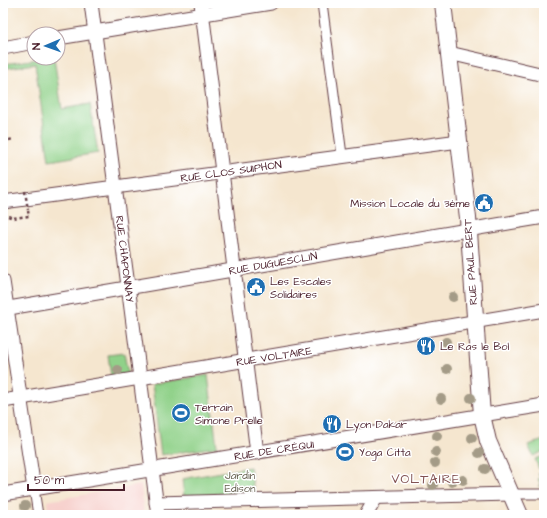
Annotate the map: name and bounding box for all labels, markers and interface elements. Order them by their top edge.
north arrow [26,26,66,66]
text: N [29,43,44,50]
street label: RUE CLOS SUIPHON [180,157,283,186]
public building icon: Mission Locale du 3ème [473,192,495,214]
place label: Mission Locale du 3ème [350,196,470,211]
street label: RUE CHAPONNAY [112,215,137,304]
street label: RUE PAUL BERT [460,218,481,305]
street label: RUE DUGUESCLIN [228,248,319,279]
place label: Les Escales Solidaires [270,274,332,302]
public building icon: Les Escales Solidaires [245,276,267,298]
restaurant icon: Le Ras le Bol [415,335,437,357]
place label: Le Ras le Bol [440,339,509,354]
street label: RUE VOLTAIRE [235,343,314,370]
place label: Terrain Simone Prelle [195,400,263,428]
sports icon: Terrain Simone Prelle [170,402,192,424]
restaurant icon: Lyon Dakar [321,413,343,435]
place label: Lyon Dakar [346,417,407,433]
street label: RUE DE CRÉQUI [233,437,315,464]
sports icon: Yoga Citta [334,441,356,463]
place label: Yoga Citta [359,445,411,461]
scale bar [28,466,124,492]
park label: Jardin Edison [224,468,256,496]
district label: VOLTAIRE [391,470,461,488]
text: 50 m [34,472,65,489]

